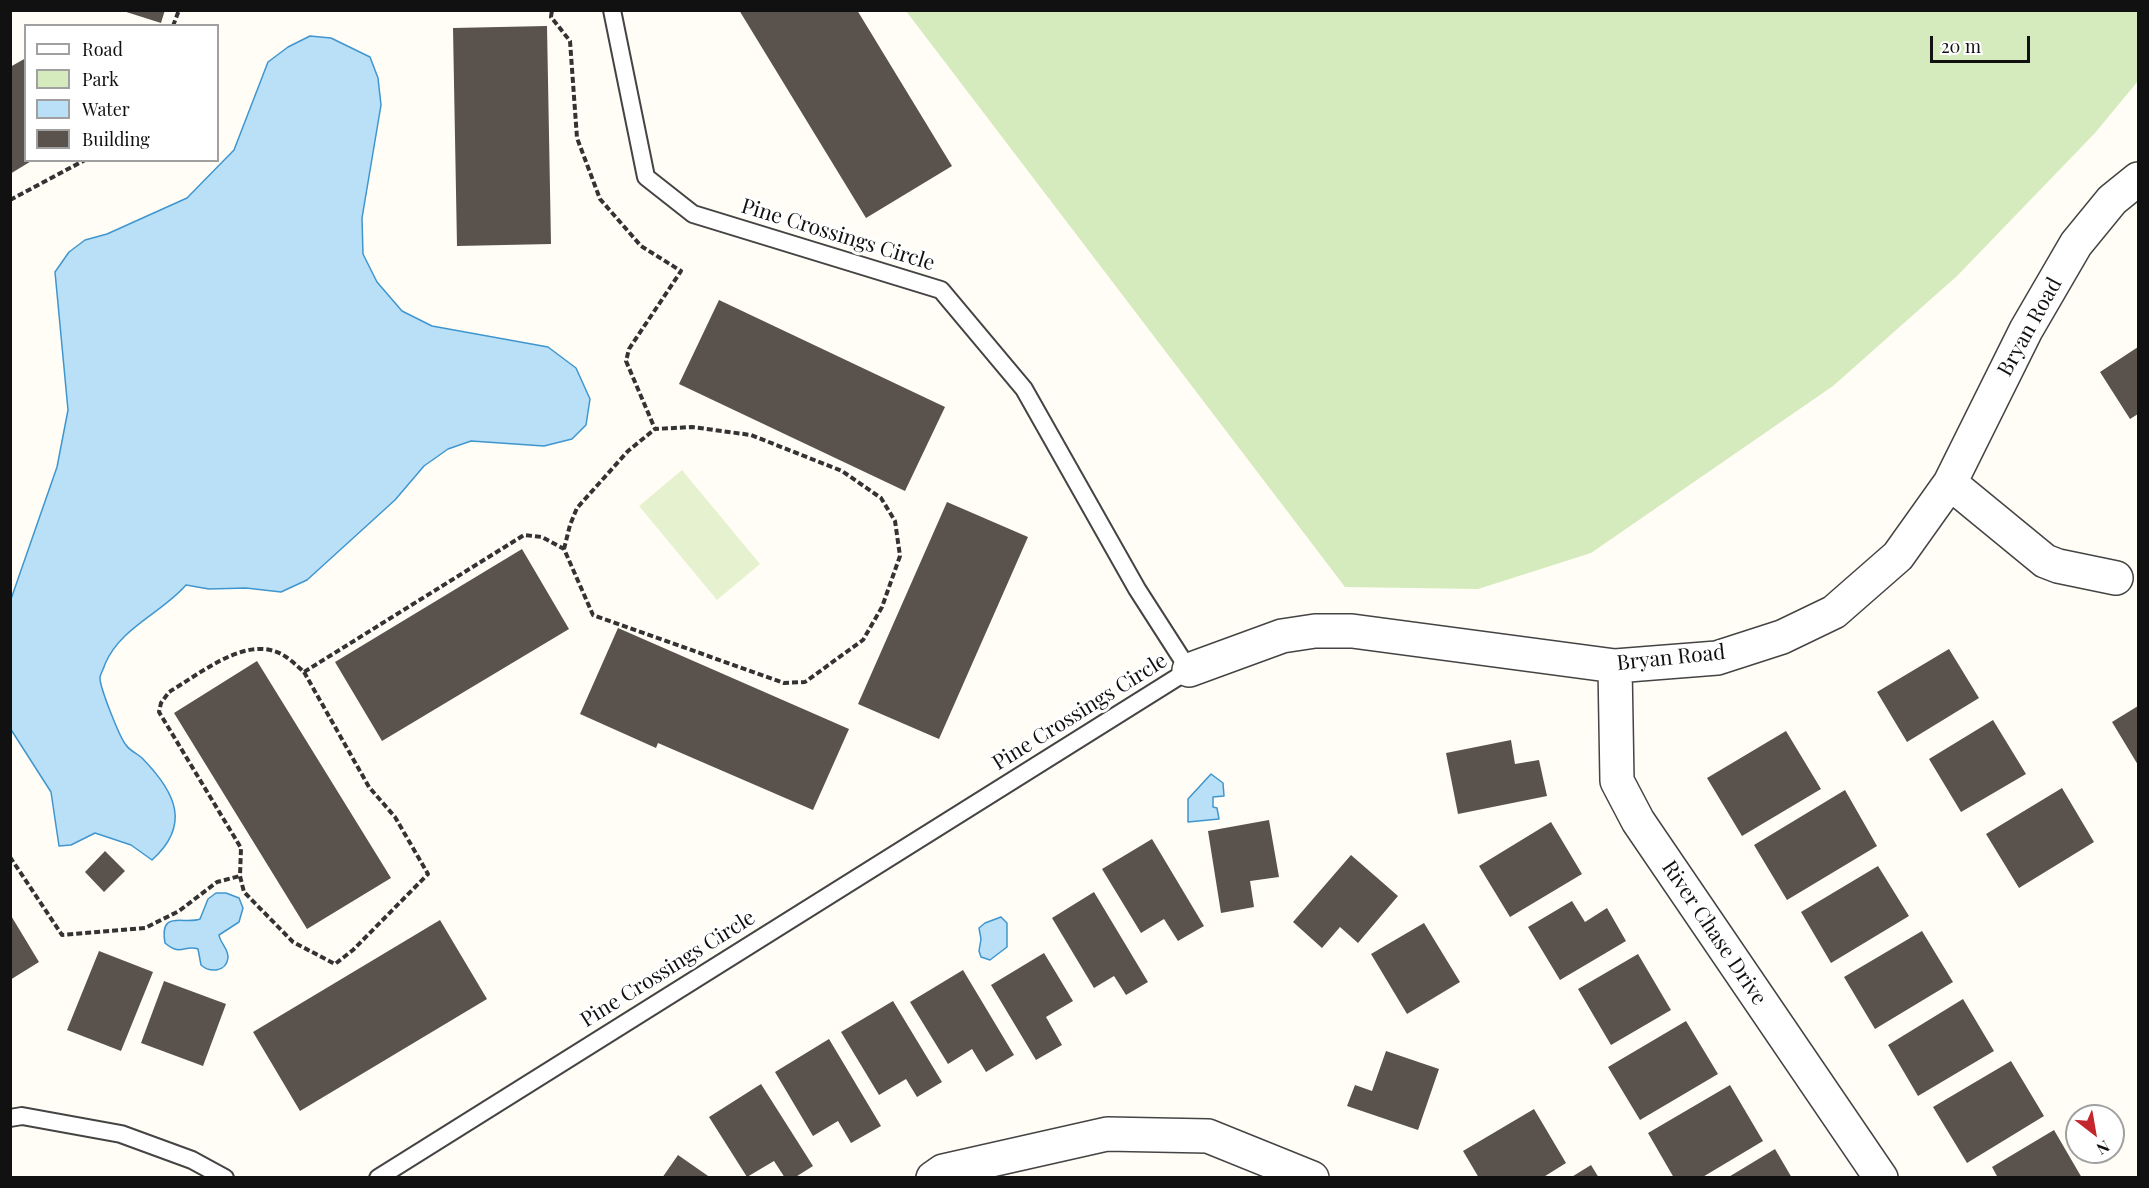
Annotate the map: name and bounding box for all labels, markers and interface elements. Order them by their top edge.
legend [24,24,219,162]
scale bar [1933,24,2034,62]
text: 20 m [1941,34,1981,58]
text: Road [82,37,123,61]
text: Park [82,67,119,91]
text: Water [82,97,130,121]
text: Building [82,127,150,151]
street label: Pine Crossings Circle [738,194,938,276]
street label: Bryan Road [1993,273,2067,381]
street label: Bryan Road [1616,640,1726,676]
street label: Pine Crossings Circle [988,648,1172,776]
street label: River Chase Drive [1656,856,1772,1010]
street label: Pine Crossings Circle [576,905,760,1033]
north arrow [2065,1104,2125,1164]
text: N [2093,1136,2114,1160]

